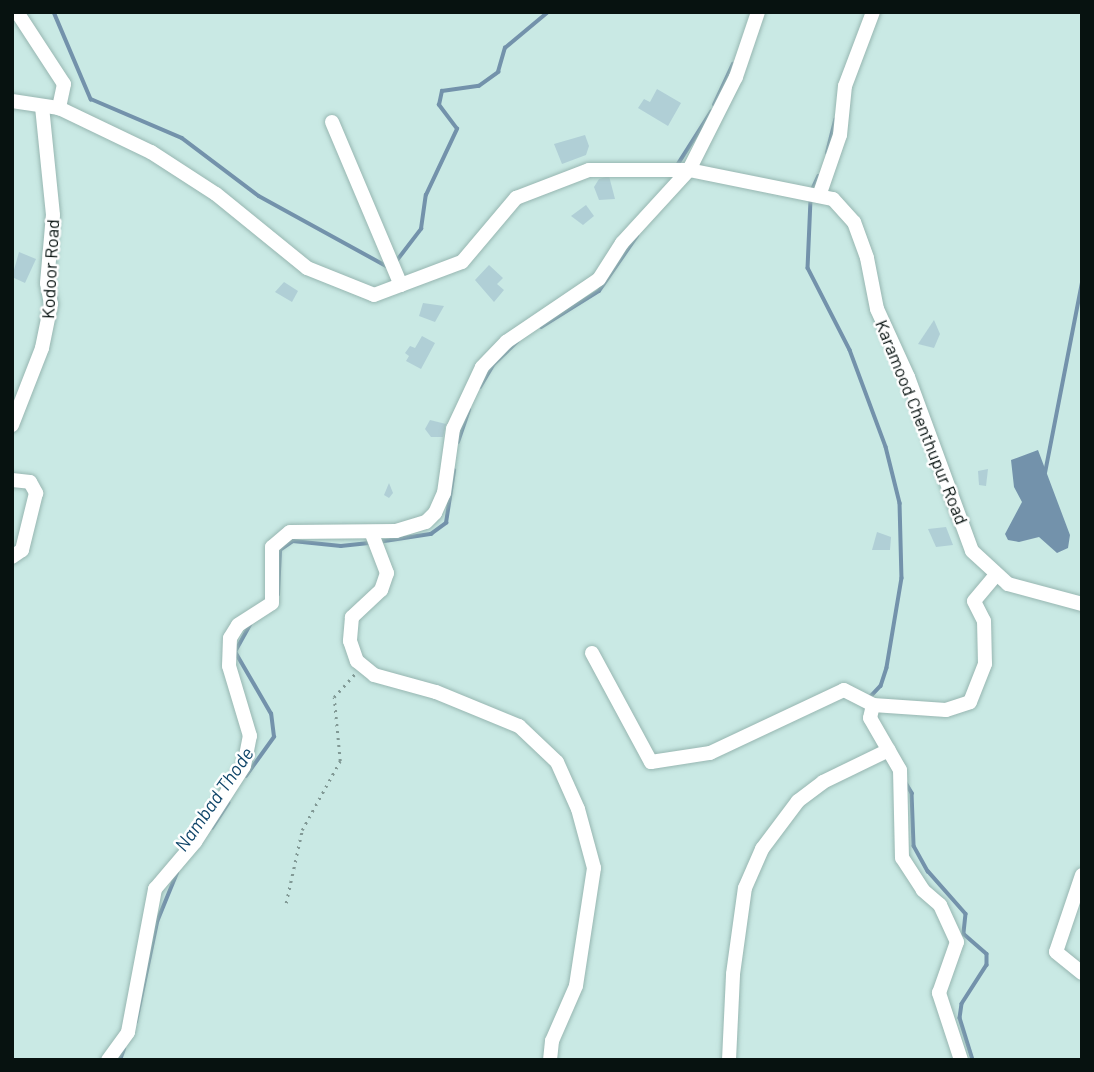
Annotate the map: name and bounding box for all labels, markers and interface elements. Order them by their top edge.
street label: Kodoor Road [37,219,63,319]
street label: Karamood Chenthupur Road [871,316,973,528]
water label: Nambad Thode [170,743,258,855]

